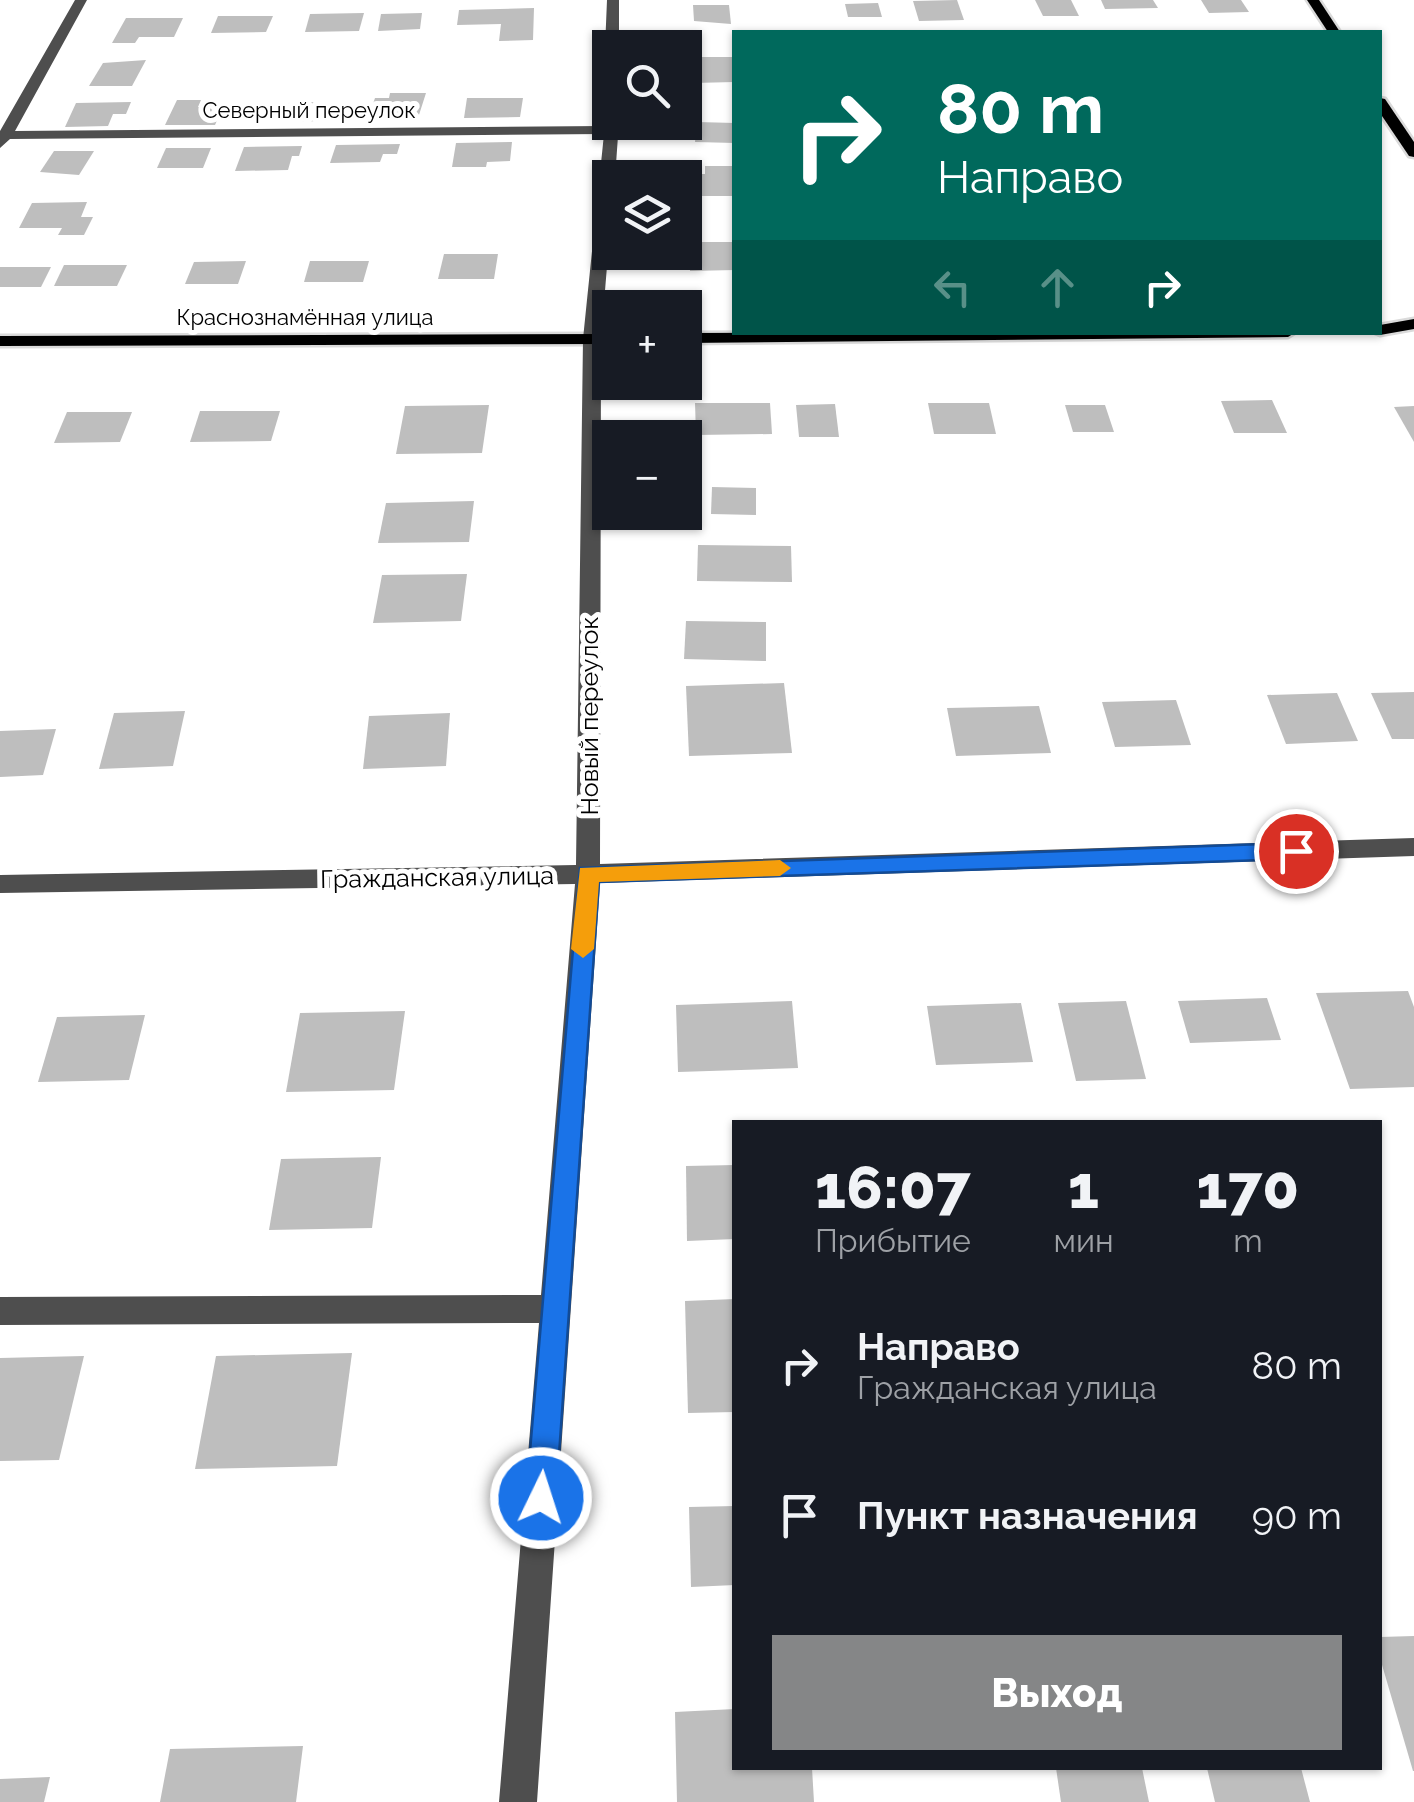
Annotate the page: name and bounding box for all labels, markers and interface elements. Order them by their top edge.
map controls [592,30,702,530]
button: search [592,30,702,140]
text: 80 m [937,67,1104,149]
icon: right [772,70,902,200]
street label: Северный переулок [202,97,416,123]
text: Направо [937,151,1123,204]
button: layers [592,160,702,270]
icon: left [925,260,980,315]
icon: ahead [1030,260,1085,315]
icon: right [1135,260,1190,315]
button: + [592,290,702,400]
street label: Краснознамённая улица [176,304,434,330]
button: − [592,420,702,530]
street label: Новый переулок [574,617,604,815]
pin [1254,809,1339,894]
icon: arrive [1269,824,1324,879]
street label: Гражданская улица [320,860,554,894]
text: 16:07 [815,1152,971,1222]
text: 1 [1068,1152,1099,1222]
text: 170 [1197,1152,1299,1222]
text: Прибытие [815,1222,971,1259]
text: мин [1054,1222,1114,1259]
text: m [1233,1222,1263,1259]
text: Направо [857,1324,1020,1369]
icon: right [772,1338,827,1393]
text: 80 m [1252,1343,1342,1388]
text: Гражданская улица [857,1369,1157,1406]
position arrow [489,1446,593,1550]
icon: arrive [772,1488,827,1543]
text: Пункт назначения [857,1493,1198,1538]
text: 90 m [1252,1493,1342,1538]
button: Выход [772,1635,1342,1750]

